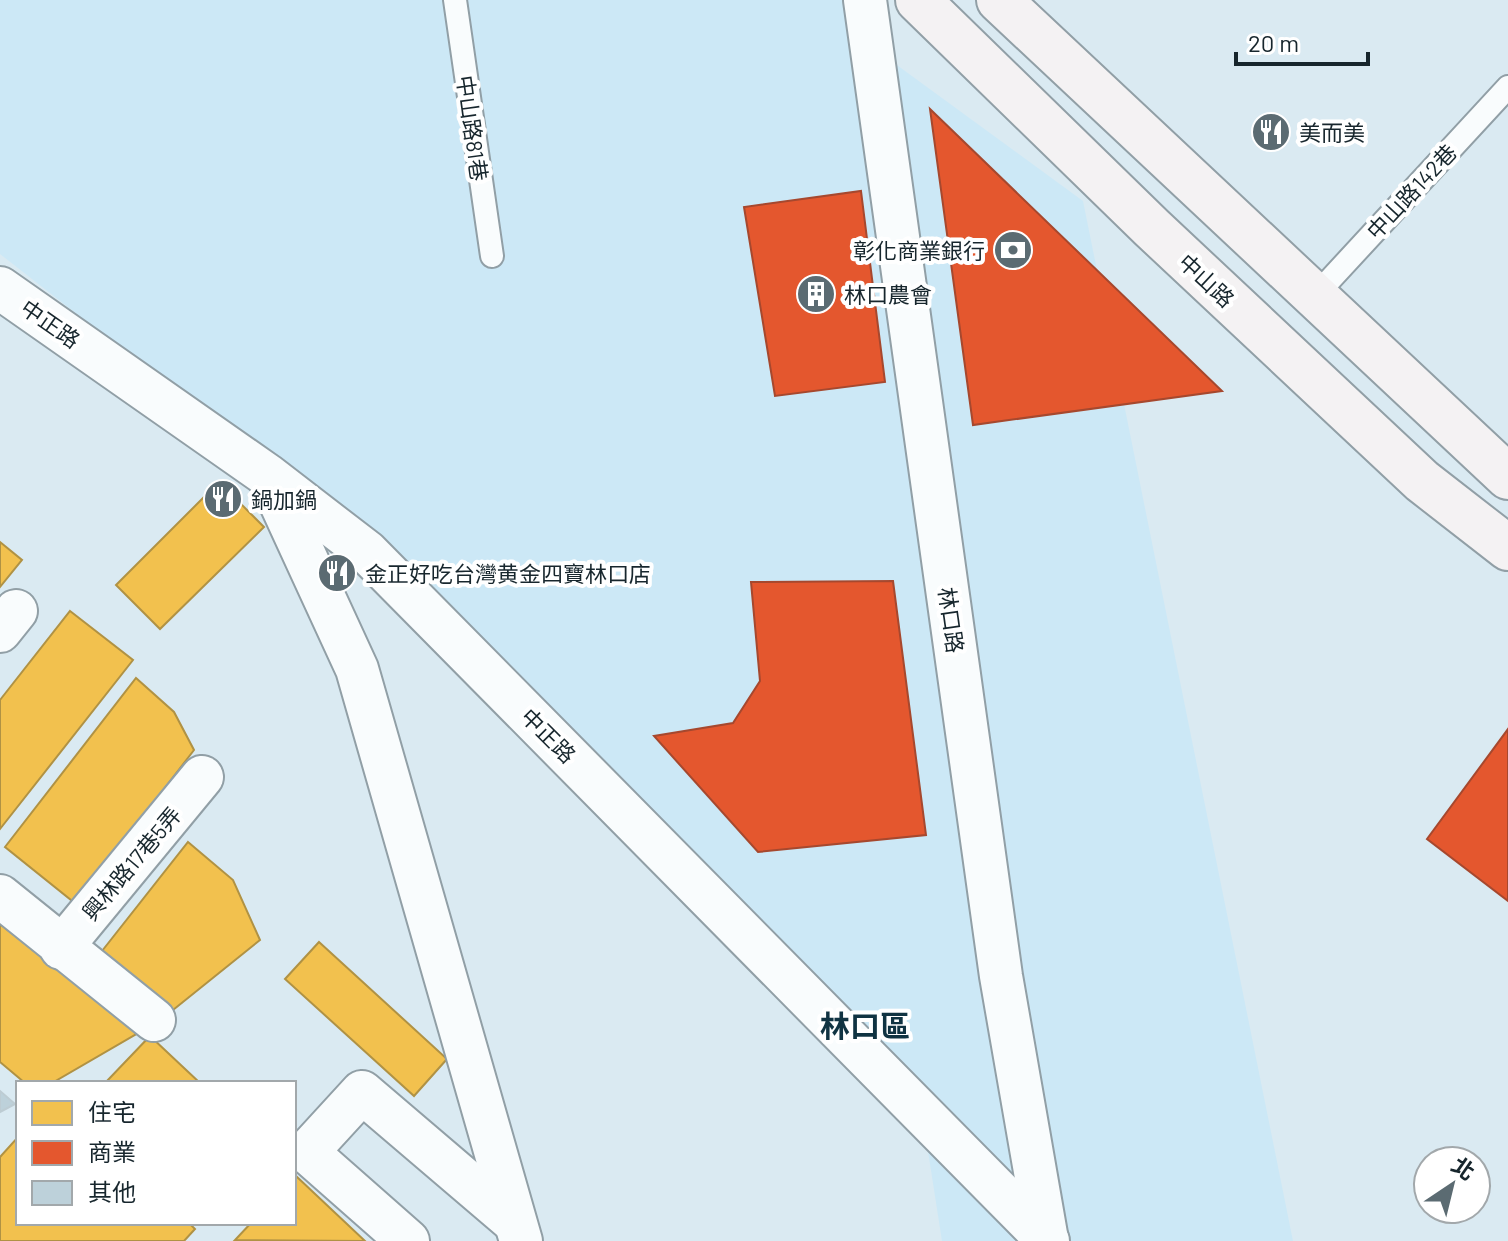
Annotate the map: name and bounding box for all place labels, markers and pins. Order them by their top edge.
restaurant icon: 美而美 [1250,111,1292,153]
place label: 美而美 [1299,119,1365,145]
bank icon: 彰化商業銀行 [992,229,1034,271]
place label: 彰化商業銀行 [853,237,985,263]
building icon: 林口農會 [795,273,837,315]
place label: 林口農會 [844,281,932,307]
restaurant icon: 鍋加鍋 [202,478,244,520]
place label: 鍋加鍋 [251,486,317,512]
restaurant icon: 金正好吃台灣黄金四寶林口店 [316,552,358,594]
place label: 金正好吃台灣黄金四寶林口店 [365,560,651,586]

